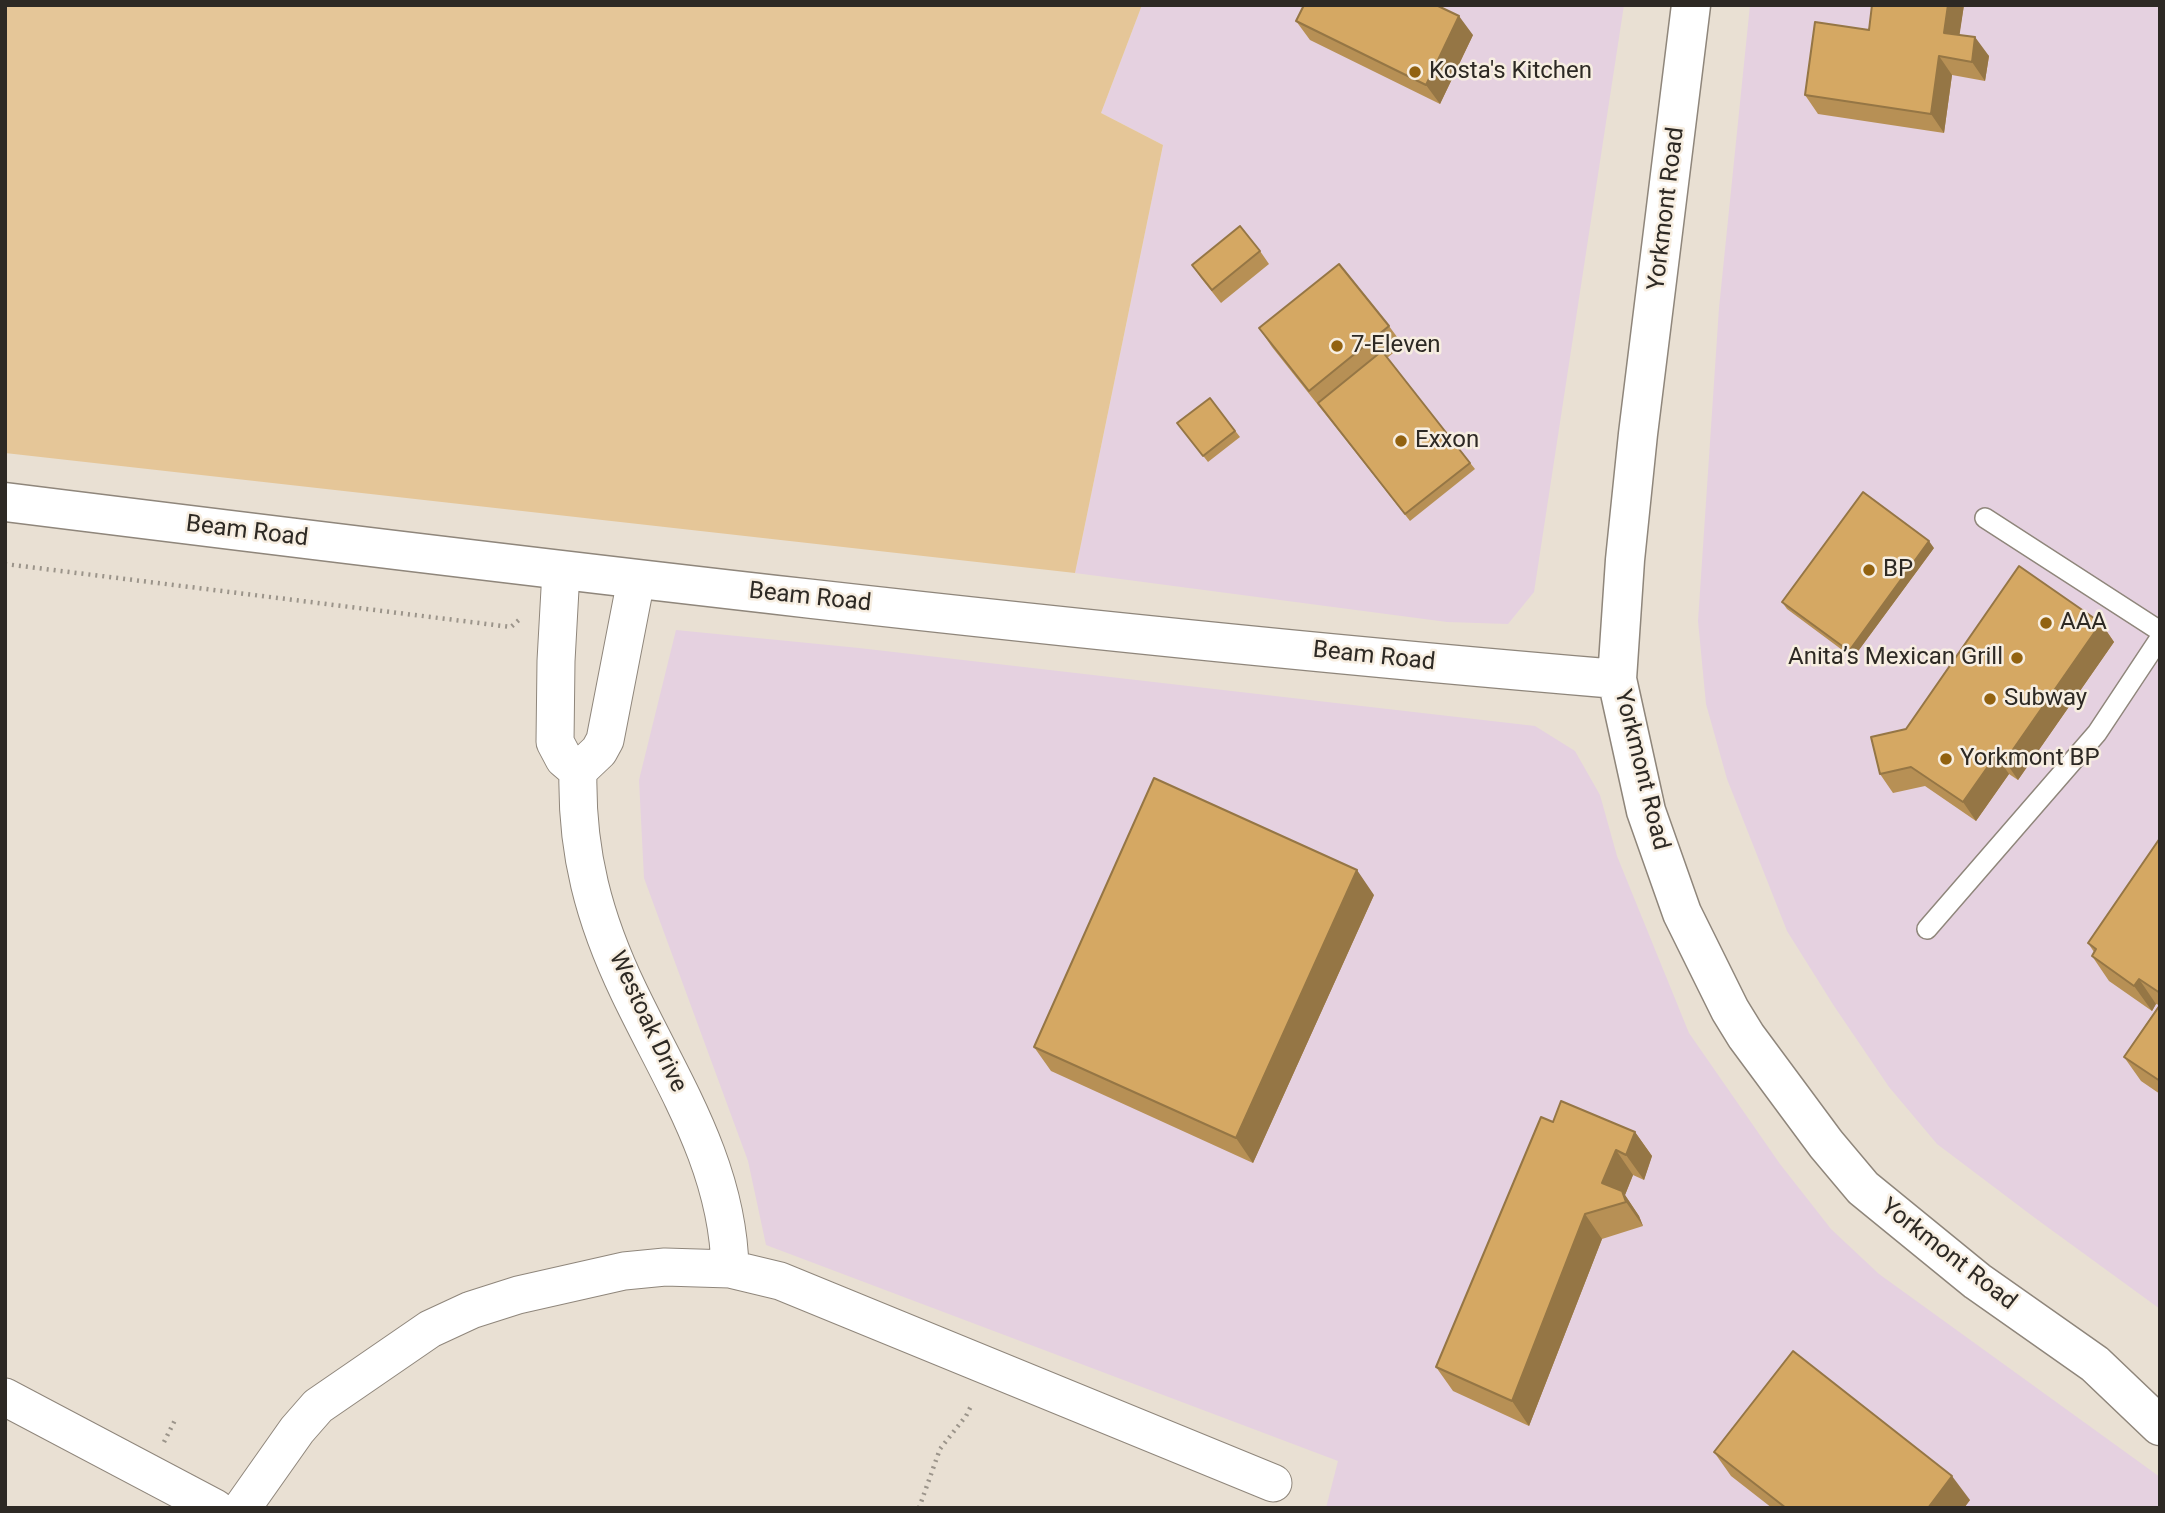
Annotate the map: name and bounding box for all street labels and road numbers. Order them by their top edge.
street label: Yorkmont Road [1643,126,1691,292]
street label: Beam Road [184,510,310,554]
street label: Beam Road [747,577,873,619]
street label: Beam Road [1311,636,1437,678]
street label: Yorkmont Road [1607,687,1675,853]
street label: Westoak Drive [602,947,692,1097]
street label: Yorkmont Road [1874,1193,2022,1317]

